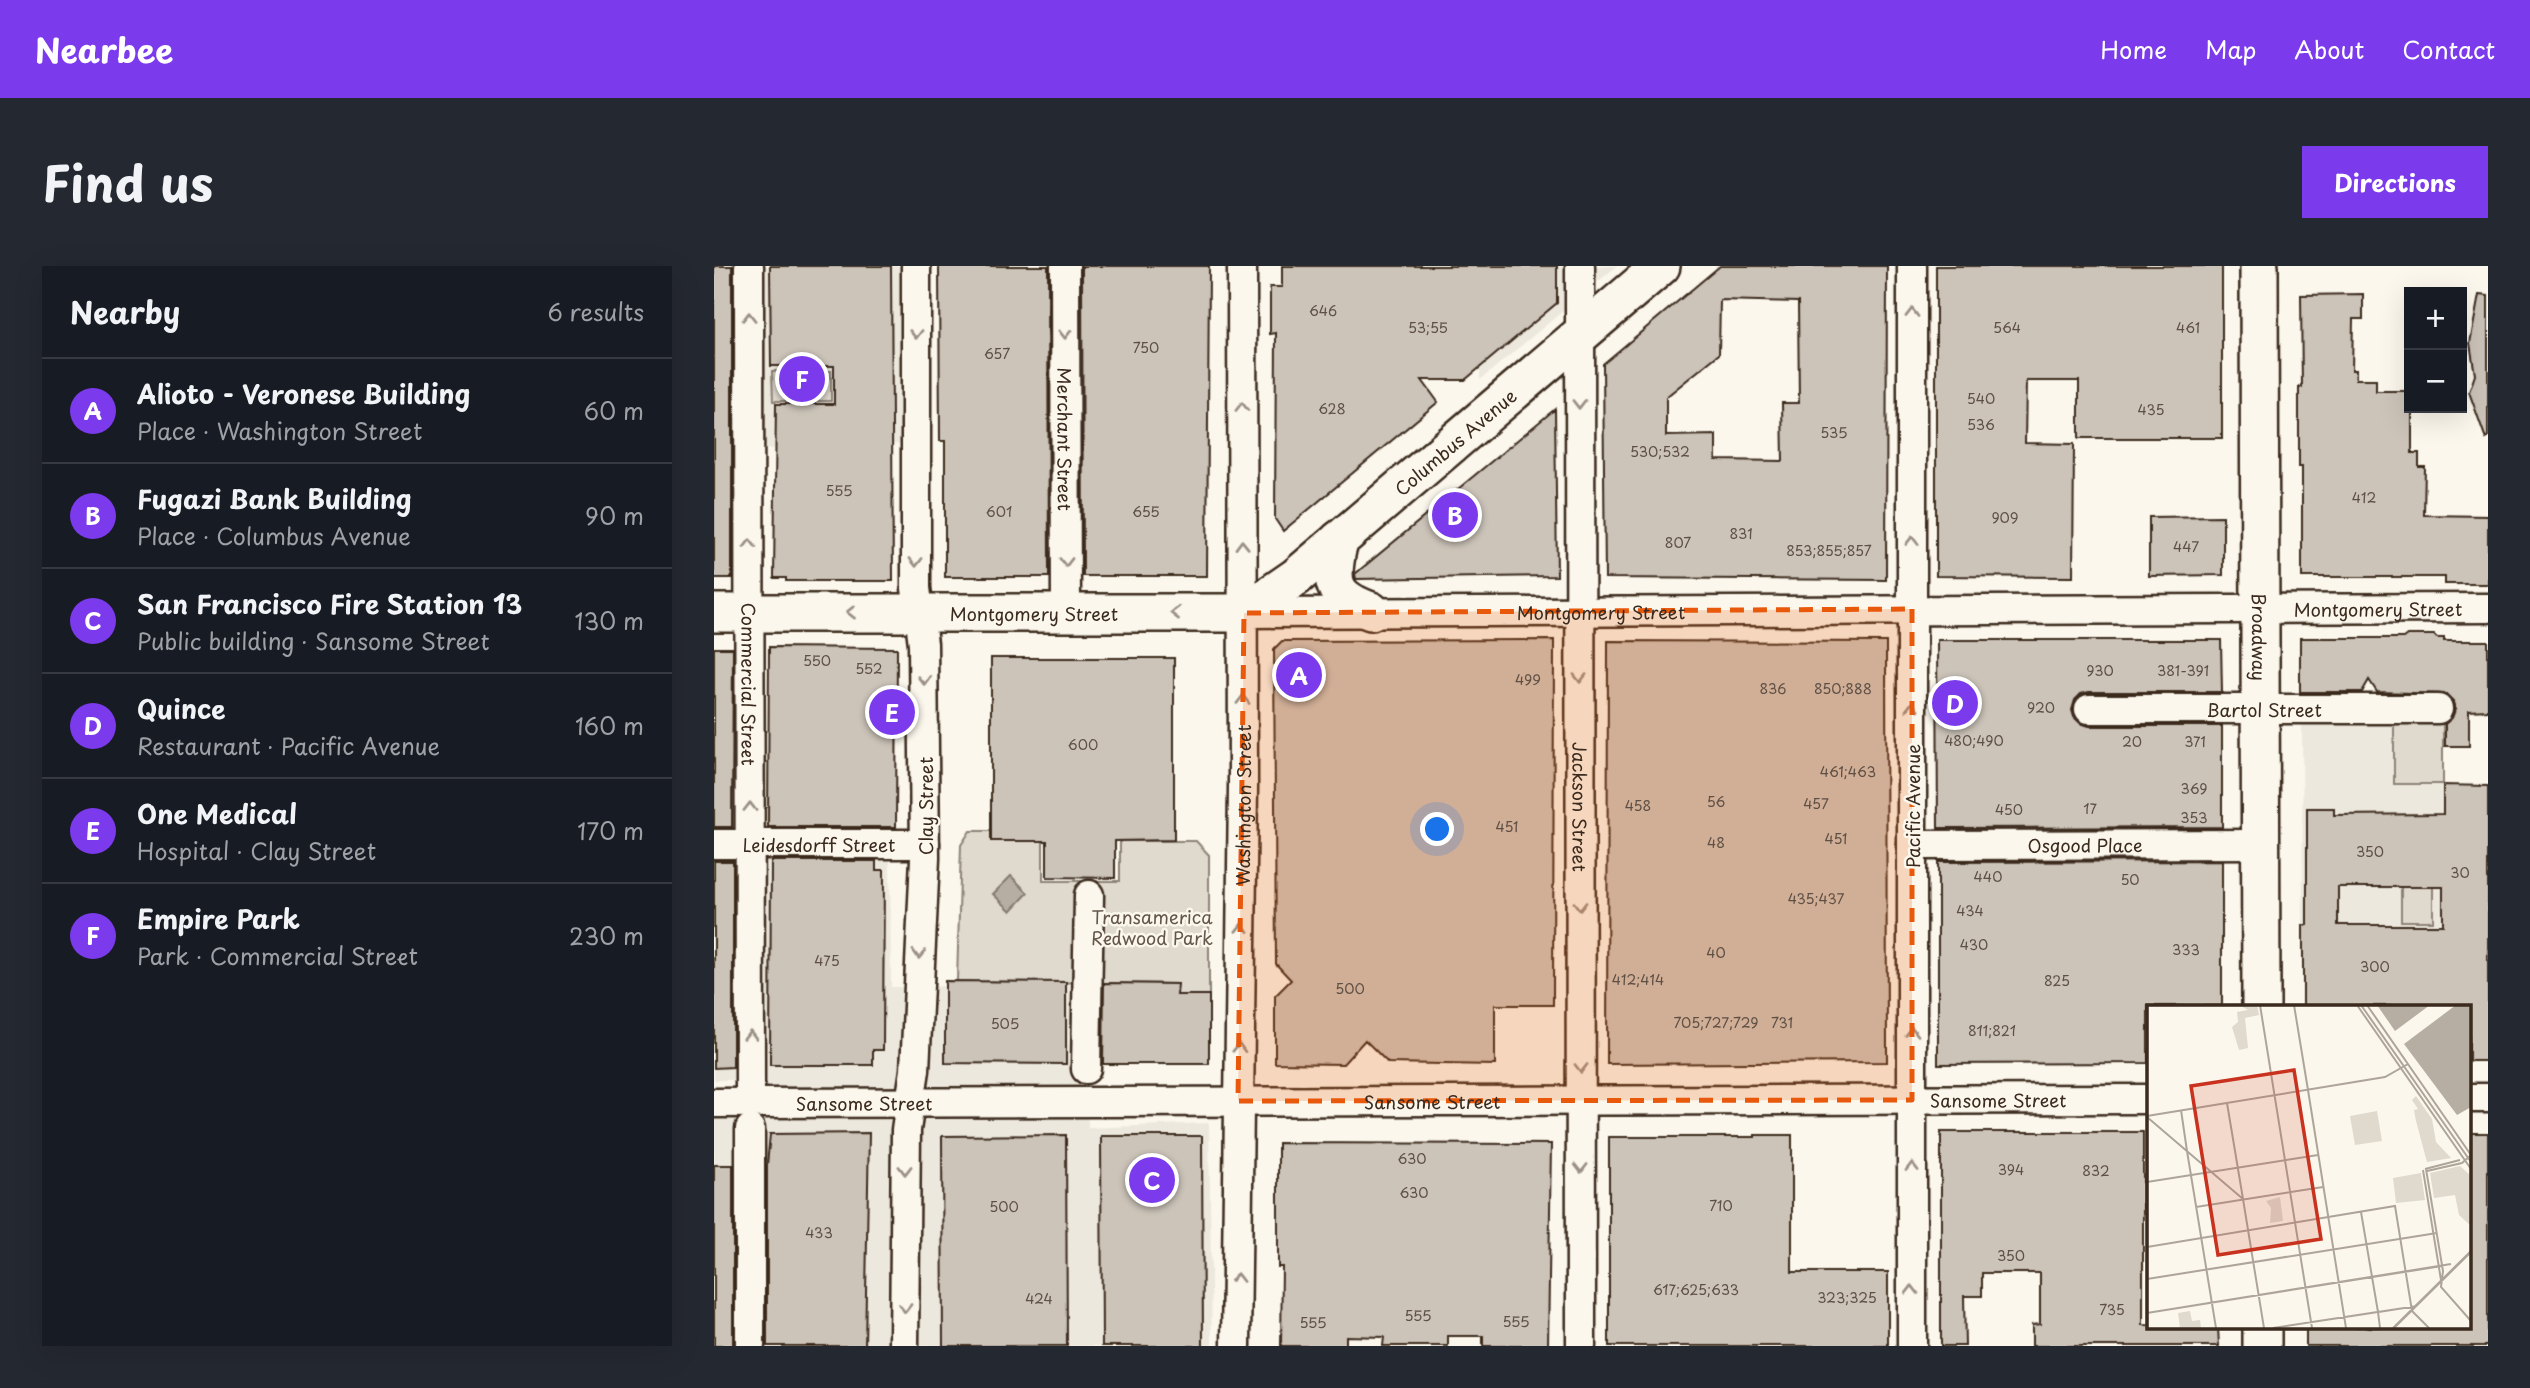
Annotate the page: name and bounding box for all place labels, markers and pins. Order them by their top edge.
pin: F [779,353,825,405]
pin: B [1432,489,1478,541]
pin: A [1276,649,1322,701]
pin: D [1932,677,1978,729]
pin: E [869,686,915,738]
pin: C [1129,1154,1175,1206]

